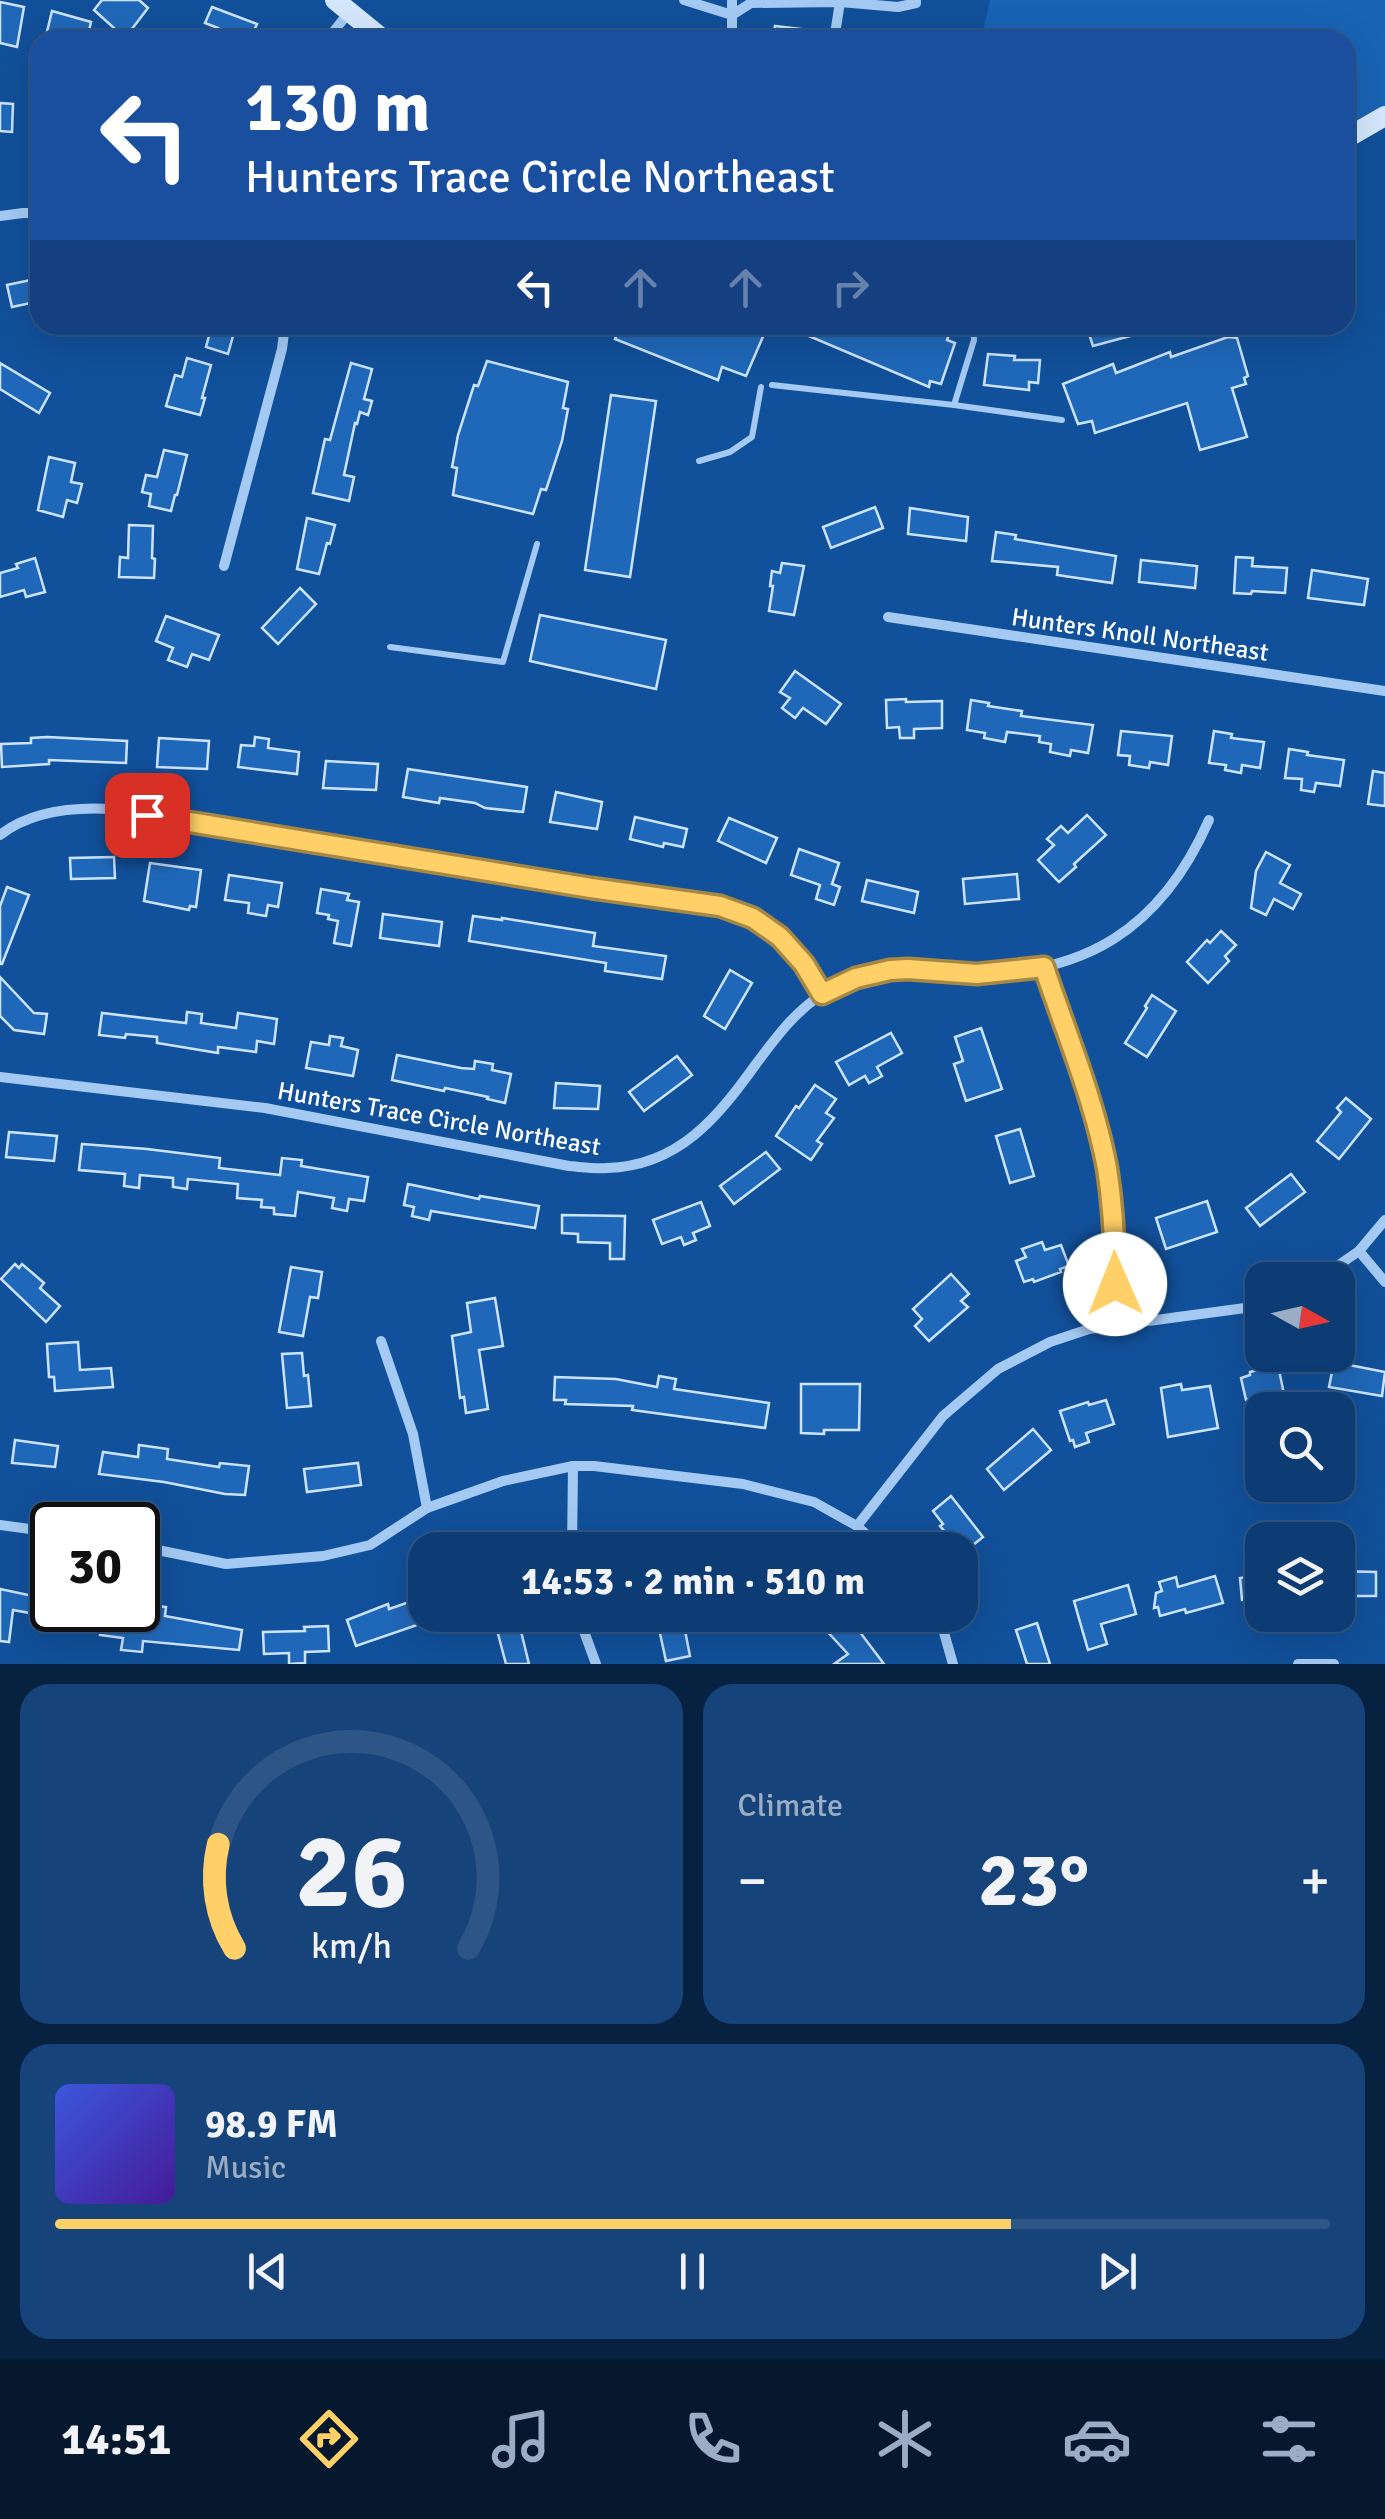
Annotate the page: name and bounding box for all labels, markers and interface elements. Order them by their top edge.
text: 130 m [245,64,430,150]
icon: left [80,70,210,200]
text: Hunters Trace Circle Northeast [245,150,835,205]
icon: left [508,260,563,315]
icon: ahead [613,260,668,315]
icon: ahead [718,260,773,315]
icon: right [823,260,878,315]
street label: Hunters Knoll Northeast [1009,601,1271,668]
pin [105,773,190,858]
icon: arrive [120,788,175,843]
street label: Hunters Trace Circle Northeast [275,1075,603,1162]
position arrow [1063,1232,1167,1336]
north arrow [1245,1262,1355,1372]
map controls [1245,1262,1355,1632]
button: search [1245,1392,1355,1502]
speed limit sign: 30 [30,1502,160,1632]
button: layers [1245,1522,1355,1632]
text: 14:53 · 2 min · 510 m [521,1558,865,1605]
text: Climate [738,1786,843,1825]
text: 26 [295,1808,407,1936]
text: 23° [978,1834,1089,1927]
text: − [738,1847,767,1915]
text: + [1300,1847,1330,1915]
text: km/h [311,1924,392,1968]
text: 98.9 FM [205,2101,338,2148]
text: Music [205,2148,286,2187]
icon: previous [240,2244,295,2299]
icon: pause [665,2244,720,2299]
icon: next [1090,2244,1145,2299]
icon: directions [294,2404,364,2474]
icon: music [486,2404,556,2474]
icon: phone [678,2404,748,2474]
icon: climate [870,2404,940,2474]
icon: car [1062,2404,1132,2474]
icon: filters [1254,2404,1324,2474]
text: 14:51 [61,2412,171,2467]

